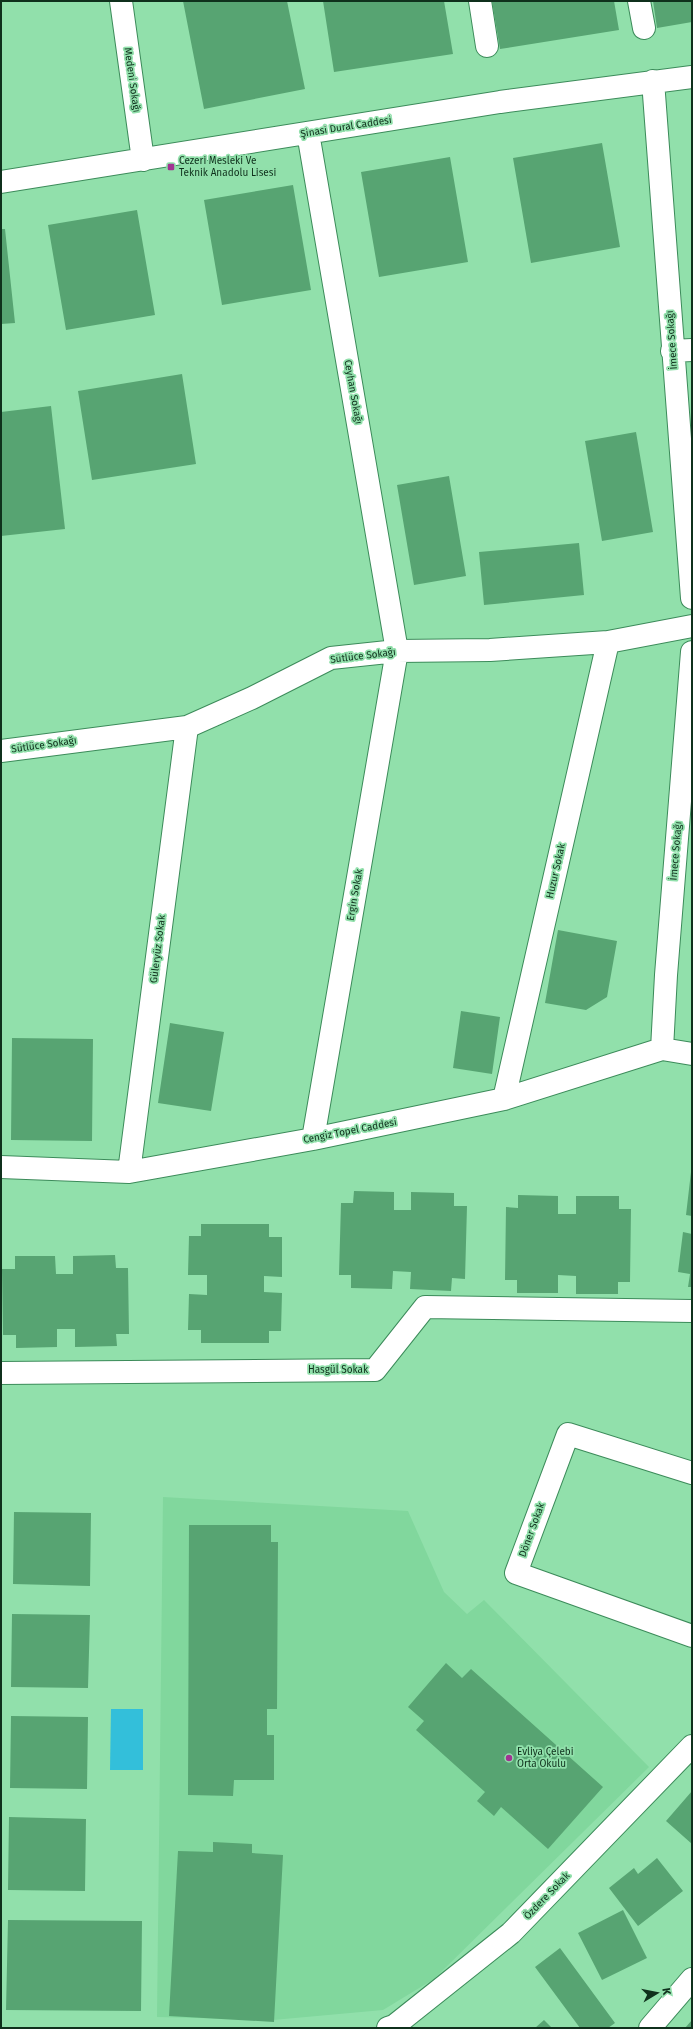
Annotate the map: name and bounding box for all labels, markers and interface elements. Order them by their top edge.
street label: Medeni Sokağı [121,47,143,113]
street label: Şinasi Dural Caddesi [300,114,393,140]
place label: Cezeri Mesleki Ve Teknik Anadolu Lisesi [179,155,276,179]
marker: Cezeri Mesleki Ve Teknik Anadolu Lisesi [166,162,176,172]
street label: İmece Sokağı [662,310,680,370]
street label: Ceyhan Sokağı [341,359,365,425]
street label: Sütlüce Sokağı [330,646,396,666]
street label: Sütlüce Sokağı [11,734,77,756]
street label: İmece Sokağı [665,821,685,881]
street label: Huzur Sokak [544,841,568,900]
street label: Ergin Sokak [345,867,366,922]
street label: Güleryüz Sokak [148,913,168,984]
street label: Cengiz Topel Caddesi [302,1116,398,1146]
street label: Hasgül Sokak [308,1364,369,1376]
street label: Döner Sokak [517,1500,548,1559]
place label: Evliya Çelebi Orta Okulu [517,1746,574,1770]
marker: Evliya Çelebi Orta Okulu [504,1753,514,1763]
street label: Özdere Sokak [520,1868,573,1922]
north arrow [637,1973,677,2013]
text: K [659,1987,674,1997]

